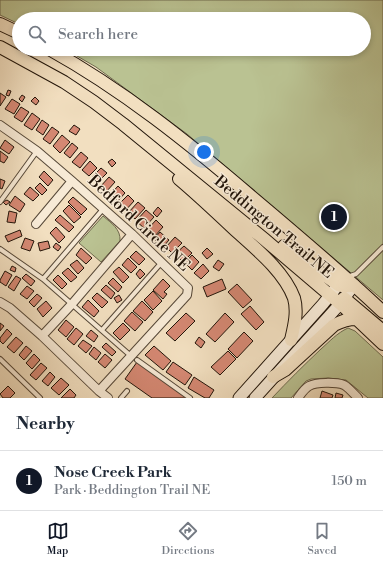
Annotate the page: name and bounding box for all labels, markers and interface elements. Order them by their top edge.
search box [12,12,371,56]
icon: search [26,23,48,45]
text: Search here [58,25,138,44]
your location [194,142,214,162]
street label: Bedford Circle NE [83,170,194,275]
street label: Beddington Trail NE [209,171,338,283]
pin: 1 [321,202,347,232]
text: Nearby [16,413,75,435]
text: Nose Creek Park [54,463,172,482]
text: 1 [26,473,32,489]
text: 150 m [332,473,367,489]
text: Park · Beddington Trail NE [54,482,210,498]
tab: Map [47,520,69,558]
tab: Directions [162,520,215,558]
tab: Saved [308,520,336,558]

